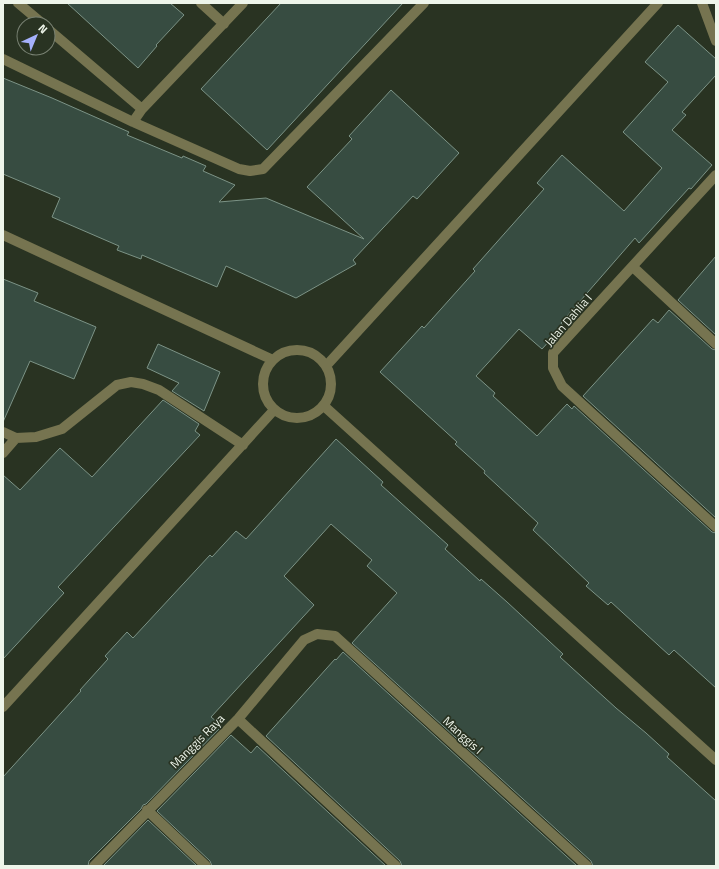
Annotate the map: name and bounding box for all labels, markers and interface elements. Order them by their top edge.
north arrow [16,16,56,56]
text: N [35,20,51,37]
street label: Jalan Dahlia I [540,289,596,351]
street label: Manggis Raya [165,709,229,773]
street label: Manggis I [439,712,487,758]

